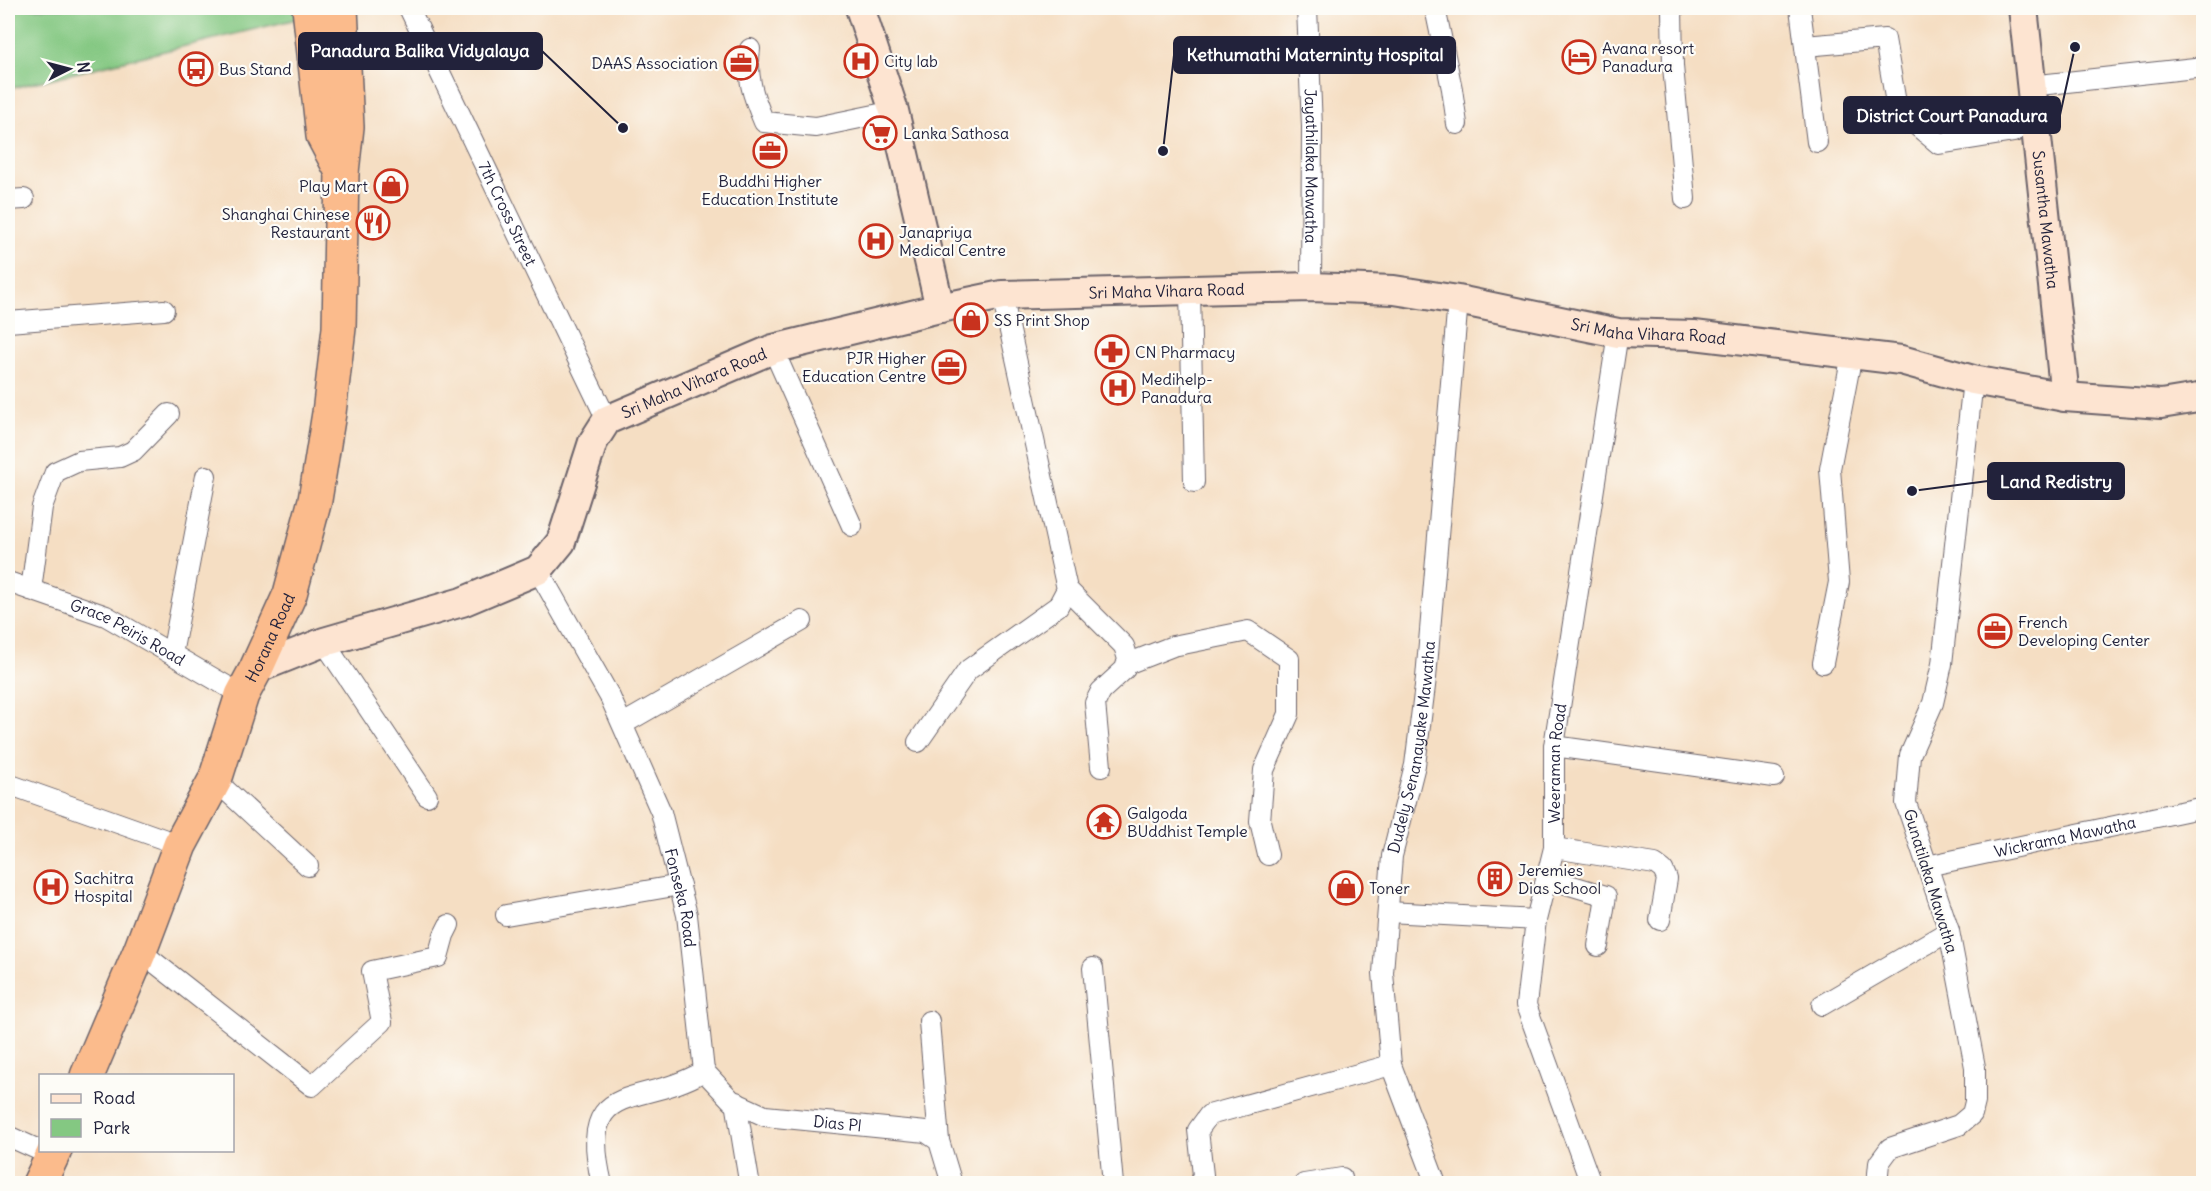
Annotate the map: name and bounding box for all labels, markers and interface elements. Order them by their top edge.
callout: Panadura Balika Vidyalaya [299,33,542,69]
callout: Kethumathi Materninty Hospital [1174,37,1455,73]
place label: Avana resort Panadura [1602,38,1695,76]
north arrow [39,39,99,99]
text: Panadura Balika Vidyalaya [311,39,529,62]
hotel icon: Avana resort Panadura [1561,39,1597,75]
hospital icon: City lab [843,43,879,79]
text: Kethumathi Materninty Hospital [1187,43,1443,66]
office icon: DAAS Association [723,45,759,81]
bus stop icon: Bus Stand [178,51,214,87]
place label: City lab [884,51,938,71]
place label: DAAS Association [591,53,718,73]
place label: Bus Stand [219,59,292,79]
text: N [73,61,94,74]
street label: Jayathilaka Mawatha [1300,88,1322,243]
callout: District Court Panadura [1844,97,2060,133]
text: District Court Panadura [1856,104,2048,127]
supermarket icon: Lanka Sathosa [862,115,898,151]
place label: Lanka Sathosa [903,123,1009,143]
office icon: Buddhi Higher Education Institute [752,133,788,169]
street label: Susantha Mawatha [2028,150,2063,290]
street label: 7th Cross Street [474,158,542,269]
shop icon: Play Mart [373,168,409,204]
place label: Buddhi Higher Education Institute [702,171,839,209]
place label: Play Mart [299,176,369,196]
place label: Shanghai Chinese Restaurant [222,204,351,242]
restaurant icon: Shanghai Chinese Restaurant [355,205,391,241]
place label: Janapriya Medical Centre [899,222,1006,260]
hospital icon: Janapriya Medical Centre [858,223,894,259]
street label: Sri Maha Vihara Road [1088,279,1245,303]
shop icon: SS Print Shop [953,302,989,338]
place label: SS Print Shop [994,310,1090,330]
street label: Sri Maha Vihara Road [1569,314,1727,349]
pharmacy icon: CN Pharmacy [1094,334,1130,370]
place label: CN Pharmacy [1135,342,1235,362]
street label: Sri Maha Vihara Road [618,343,769,423]
place label: PJR Higher Education Centre [802,348,926,386]
office icon: PJR Higher Education Centre [931,349,967,385]
place label: Medihelp- Panadura [1141,369,1213,407]
hospital icon: Medihelp- Panadura [1100,370,1136,406]
callout: Land Redistry [1988,463,2124,499]
text: Land Redistry [2000,470,2112,493]
street label: Horana Road [241,590,299,686]
street label: Grace Peiris Road [67,594,189,670]
place label: French Developing Center [2018,612,2150,650]
office icon: French Developing Center [1977,613,2013,649]
street label: Dudely Senanayake Mawatha [1383,640,1439,855]
street label: Weeraman Road [1544,702,1570,824]
place label: Galgoda BUddhist Temple [1127,803,1248,841]
temple icon: Galgoda BUddhist Temple [1086,804,1122,840]
street label: Gunatilaka Mawatha [1900,807,1962,955]
street label: Wickrama Mawatha [1992,812,2138,861]
street label: Fonseka Road [661,846,700,948]
place label: Jeremies Dias School [1518,860,1601,898]
building icon: Jeremies Dias School [1477,861,1513,897]
place label: Sachitra Hospital [74,868,134,906]
hospital icon: Sachitra Hospital [33,869,69,905]
shop icon: Toner [1328,870,1364,906]
place label: Toner [1369,878,1410,898]
legend [39,1074,234,1152]
text: Road [93,1086,136,1109]
street label: Dias Pl [812,1111,862,1136]
text: Park [93,1116,130,1139]

